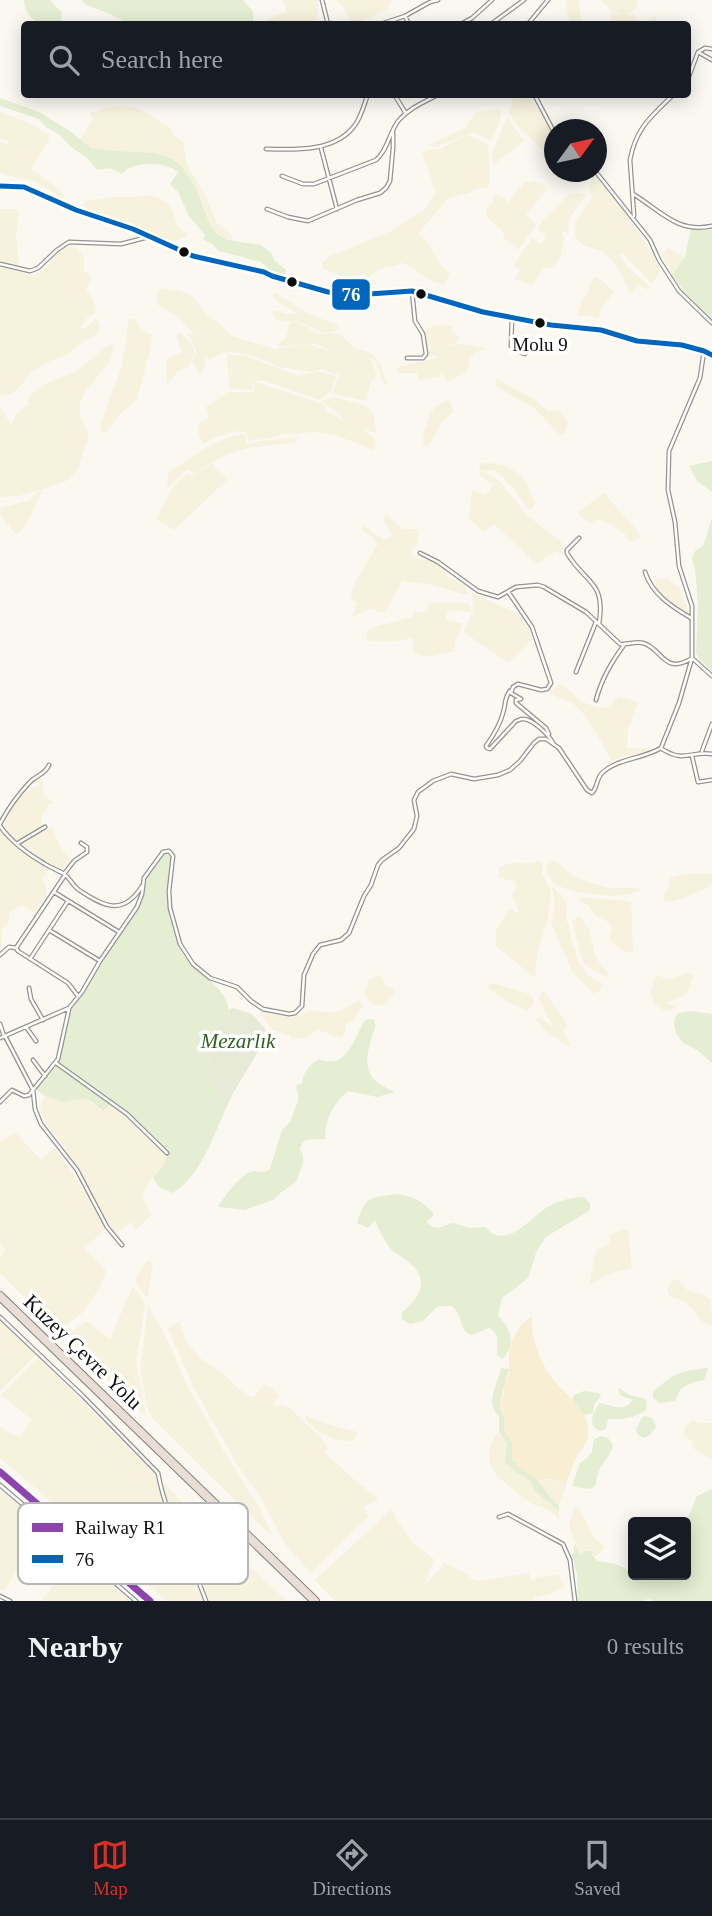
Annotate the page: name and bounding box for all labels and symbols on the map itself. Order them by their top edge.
north arrow [544,119,607,182]
unlabelled marker [177,245,191,259]
unlabelled marker [285,275,299,289]
line badge: 76 [331,278,371,311]
text: 76 [342,284,361,305]
unlabelled marker [414,287,428,301]
marker: Molu 9 [533,316,547,330]
place label: Molu 9 [512,334,568,355]
park label: Mezarlık [200,1029,276,1053]
street label: Kuzey Çevre Yolu [19,1290,147,1415]
legend [18,1503,248,1584]
text: Railway R1 [75,1517,165,1538]
text: 76 [75,1549,94,1570]

